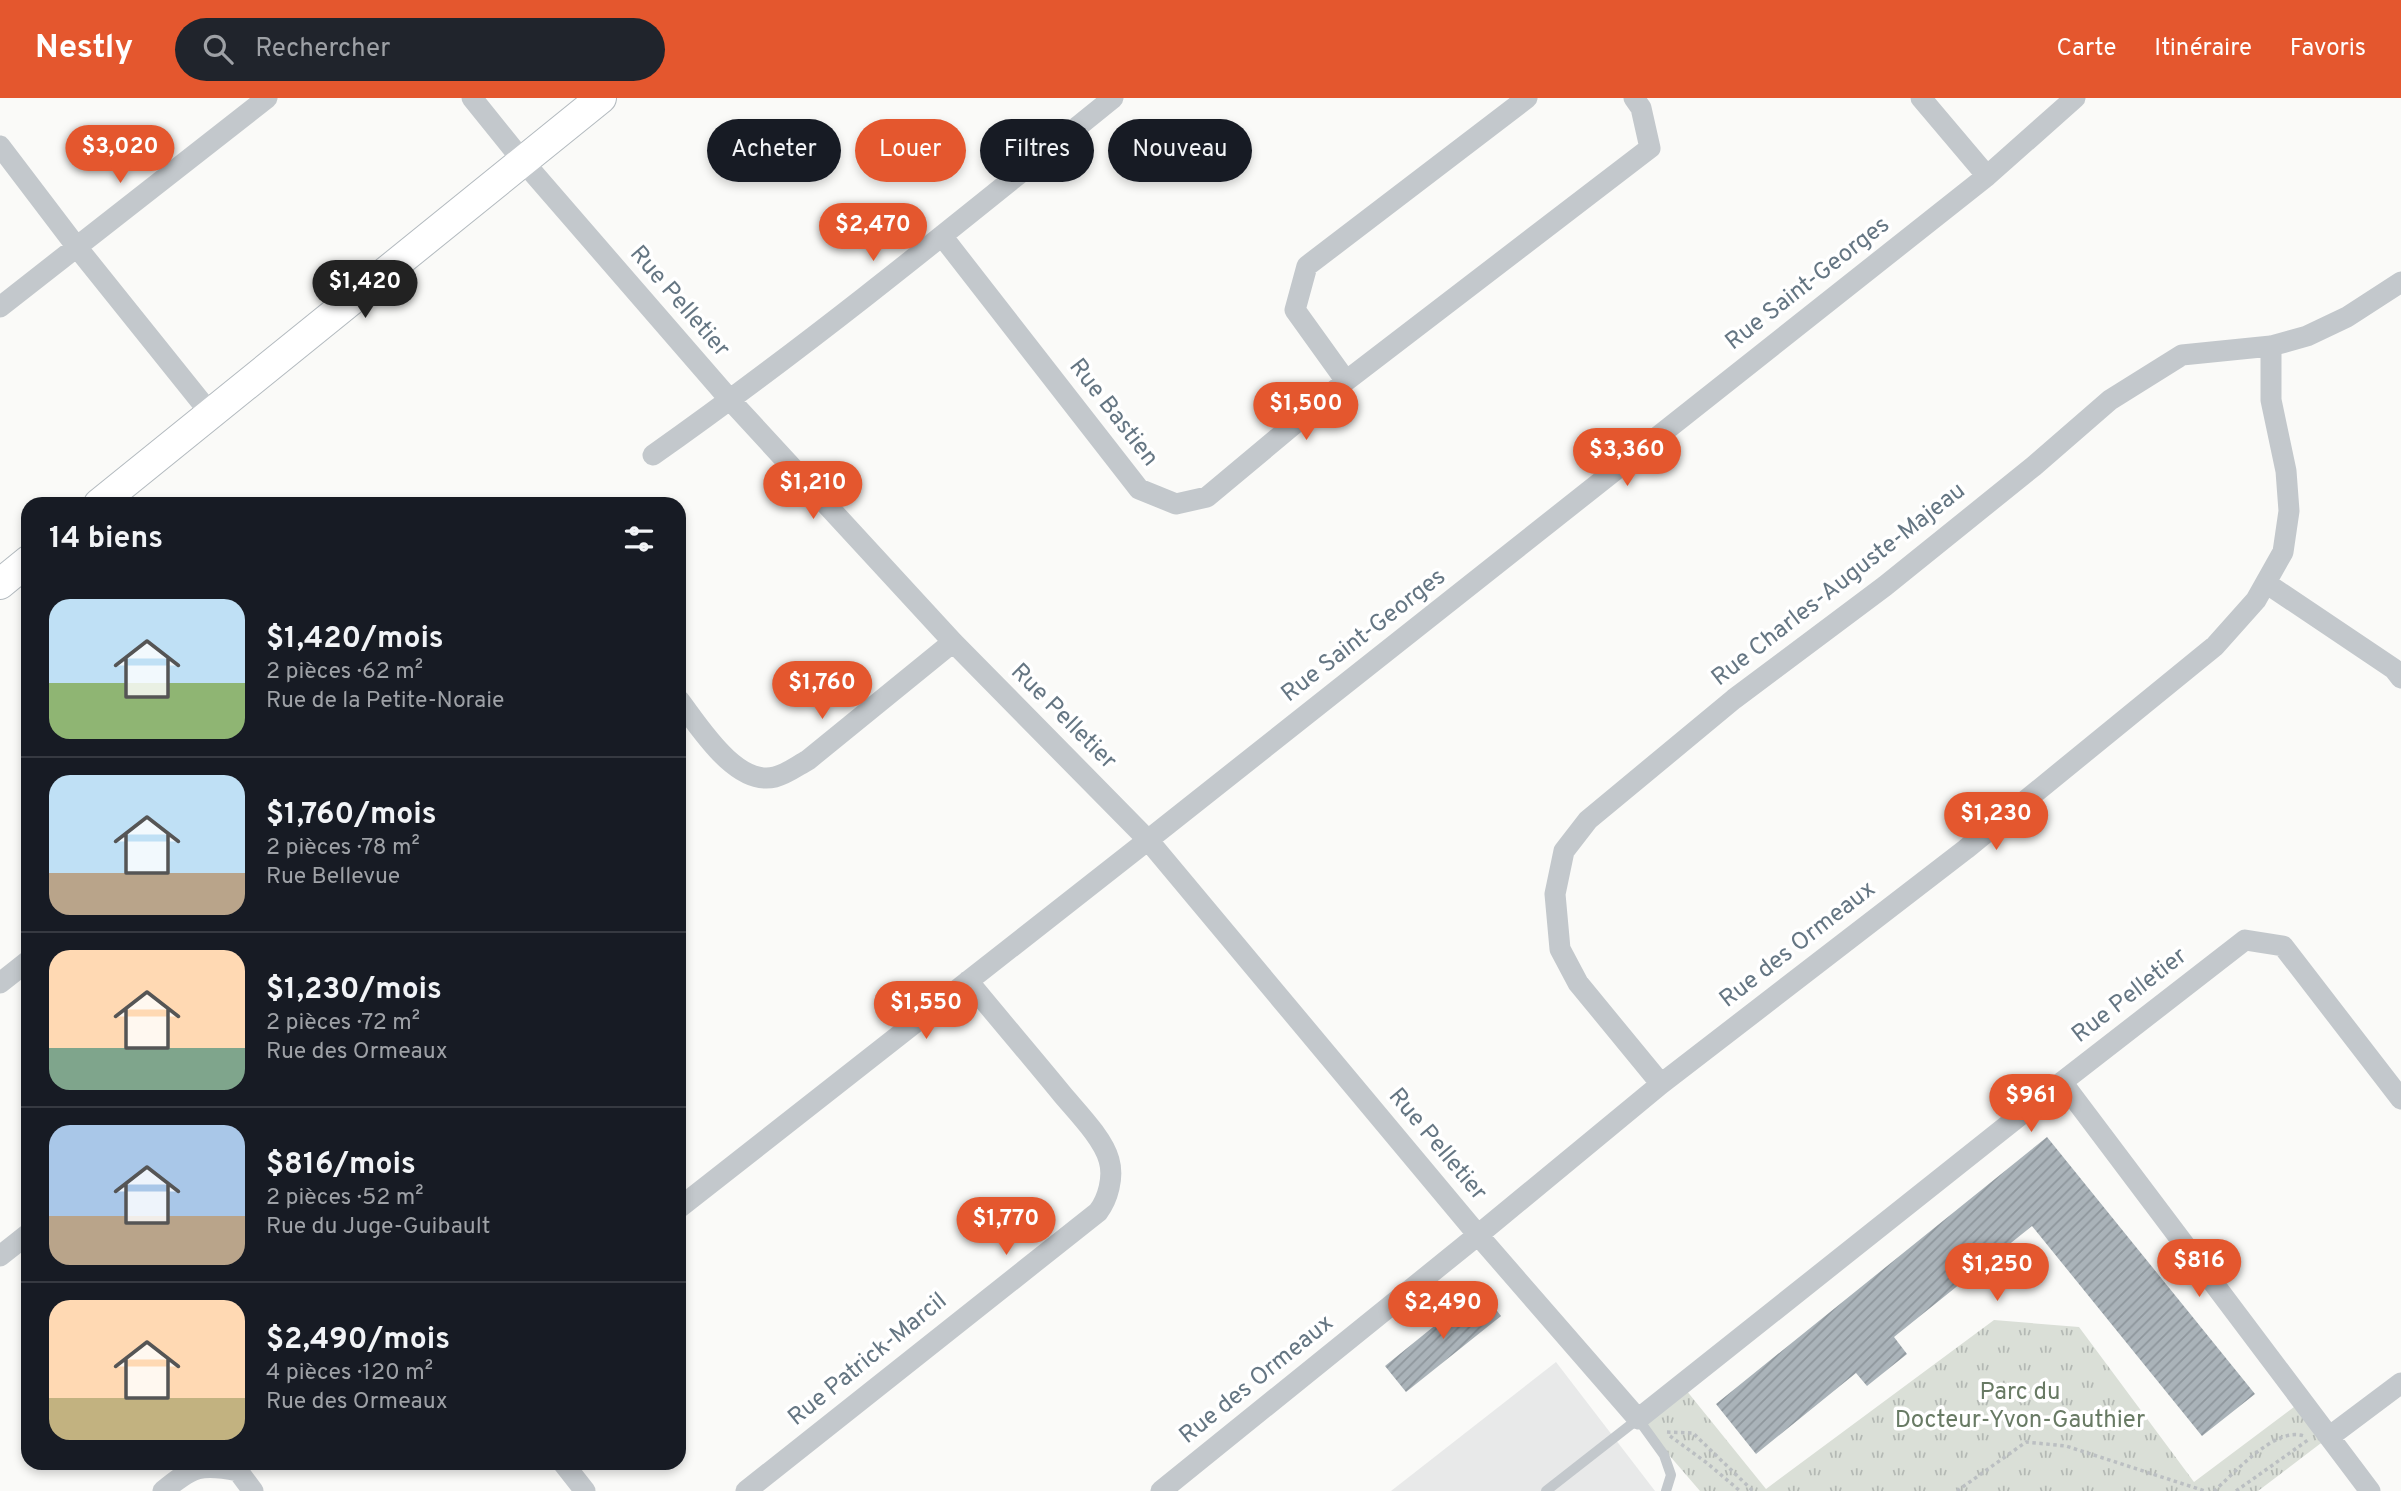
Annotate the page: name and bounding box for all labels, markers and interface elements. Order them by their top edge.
search box [175,18,665,81]
text: Nestly [35,28,133,70]
icon: search [199,30,237,68]
text: Rechercher [255,33,390,66]
text: Carte [2056,34,2116,64]
text: Itinéraire [2154,34,2252,64]
text: Favoris [2290,34,2366,64]
chip: Acheter [707,119,841,182]
chip: Louer [855,119,966,182]
chip: Filtres [980,119,1094,182]
chip: Nouveau [1108,119,1252,182]
pin: $3,020 [63,126,177,185]
text: $3,020 [81,133,159,162]
pin: $2,470 [816,204,930,263]
street label: Rue Saint-Georges [1720,210,1896,358]
text: $2,470 [835,211,911,240]
street label: Rue Pelletier [622,240,736,364]
pin: $1,420 [308,260,422,320]
text: $1,420 [328,268,402,297]
street label: Rue Bastien [1062,353,1164,473]
pin: $1,500 [1249,382,1363,442]
text: $1,500 [1269,390,1343,419]
pin: $3,360 [1570,428,1684,488]
text: $3,360 [1589,436,1665,465]
pin: $1,210 [756,462,870,521]
text: $1,210 [779,469,847,498]
street label: Rue Charles-Auguste-Majeau [1706,476,1972,694]
icon: filters [620,520,658,558]
text: 14 biens [49,521,163,558]
street label: Rue Saint-Georges [1276,562,1452,710]
text: $1,420/mois [266,621,444,658]
icon: home [105,627,189,711]
text: 2 pièces · 62 m² [266,658,423,687]
street label: Rue Pelletier [1004,658,1122,776]
pin: $1,760 [765,662,879,721]
text: $1,760 [788,669,856,698]
text: Rue de la Petite-Noraie [266,687,504,716]
pin: $1,230 [1939,792,2053,852]
text: $1,760/mois [266,797,437,834]
text: $1,230 [1960,800,2032,829]
icon: home [105,803,189,887]
text: 2 pièces · 78 m² [266,834,420,863]
text: Rue Bellevue [266,863,400,892]
street label: Rue des Ormeaux [1714,875,1882,1015]
street label: Rue Pelletier [2066,942,2194,1050]
text: $1,230/mois [266,972,442,1009]
icon: home [105,978,189,1062]
pin: $1,550 [869,982,983,1041]
text: $1,550 [890,989,962,1018]
text: 2 pièces · 72 m² [266,1009,420,1038]
text: Rue des Ormeaux [266,1038,448,1067]
pin: $961 [1990,1074,2072,1134]
street label: Rue Pelletier [1381,1082,1493,1208]
text: $961 [2005,1082,2057,1111]
text: $816/mois [266,1147,416,1184]
icon: home [105,1153,189,1237]
text: 2 pièces · 52 m² [266,1184,424,1213]
pin: $1,770 [949,1198,1063,1257]
text: $1,770 [973,1205,1039,1234]
text: Rue du Juge-Guibault [266,1213,490,1242]
pin: $816 [2158,1240,2240,1299]
pin: $1,250 [1940,1244,2054,1303]
text: $816 [2173,1247,2225,1276]
text: $1,250 [1961,1251,2033,1280]
pin: $2,490 [1386,1282,1500,1341]
street label: Rue Patrick-Marcil [782,1287,954,1433]
text: $2,490 [1404,1289,1482,1318]
street label: Rue des Ormeaux [1174,1309,1340,1451]
text: $2,490/mois [266,1322,450,1359]
icon: home [105,1328,189,1412]
text: 4 pièces · 120 m² [266,1359,433,1388]
park label: Parc du Docteur-Yvon-Gauthier [1895,1378,2145,1436]
text: Rue des Ormeaux [266,1388,448,1417]

